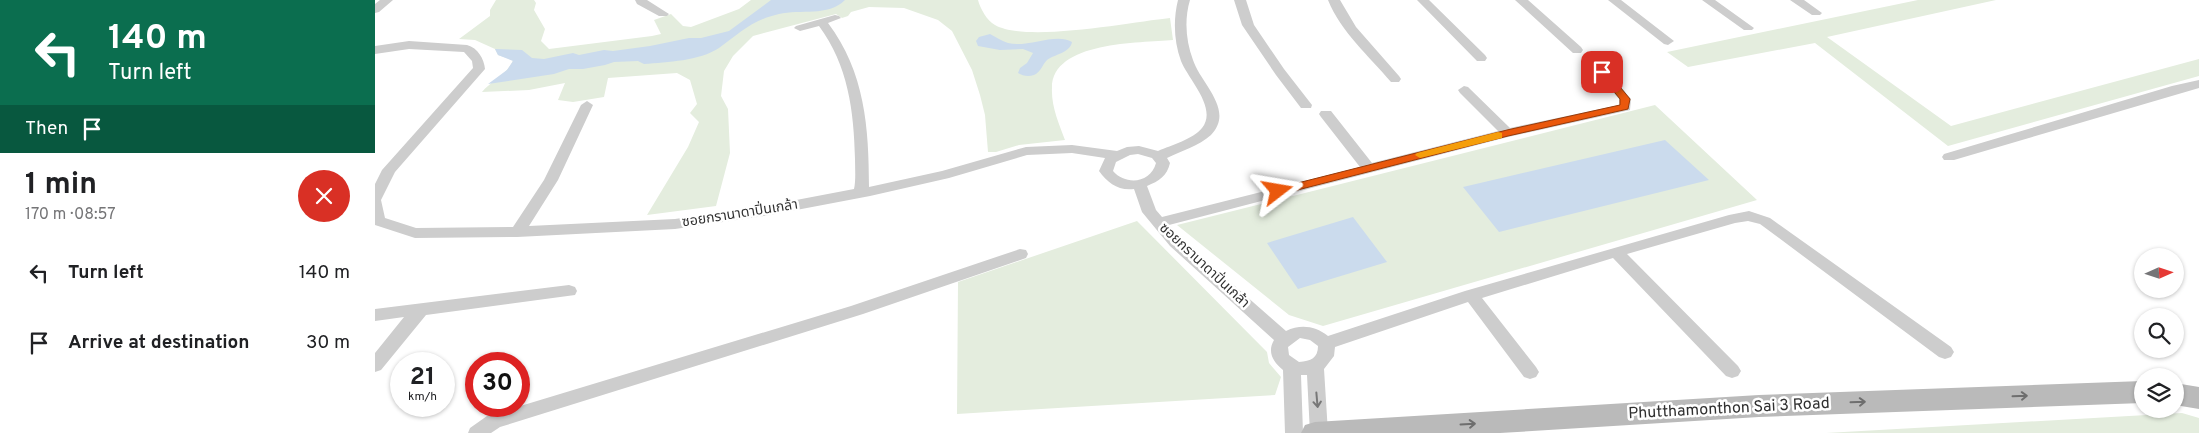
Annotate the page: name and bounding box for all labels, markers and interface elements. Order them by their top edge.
text: 140 m [108,17,207,61]
icon: left [25,20,90,85]
pin [1581,51,1623,93]
icon: arrive [1588,58,1616,86]
text: Turn left [108,60,191,87]
icon: arrive [78,115,106,143]
text: Then [25,117,68,141]
position arrow [1251,164,1303,216]
text: 1 min [25,167,97,204]
button: close [298,170,350,222]
street label: ซอยกรานาดาปิ่นเกล้า [681,194,799,232]
text: 170 m · 08:57 [25,205,116,225]
street label: ซอยกรานาดาปิ่นเกล้า [1155,218,1254,312]
north arrow [2134,248,2184,298]
map controls [2134,248,2184,418]
icon: left [25,259,53,287]
text: Turn left [68,261,144,285]
text: 140 m [299,261,350,285]
button: search [2134,308,2184,358]
icon: arrive [25,329,53,357]
text: Arrive at destination [68,331,249,355]
text: 30 m [306,331,350,355]
speed limit sign: 30 [465,352,530,417]
text: 21 [410,362,435,394]
button: layers [2134,368,2184,418]
text: km/h [408,389,437,405]
one-way arrow [1312,391,1321,407]
one-way arrow [2012,392,2028,401]
street label: Phutthamonthon Sai 3 Road [1628,394,1830,424]
one-way arrow [1850,398,1866,407]
one-way arrow [1460,419,1476,428]

